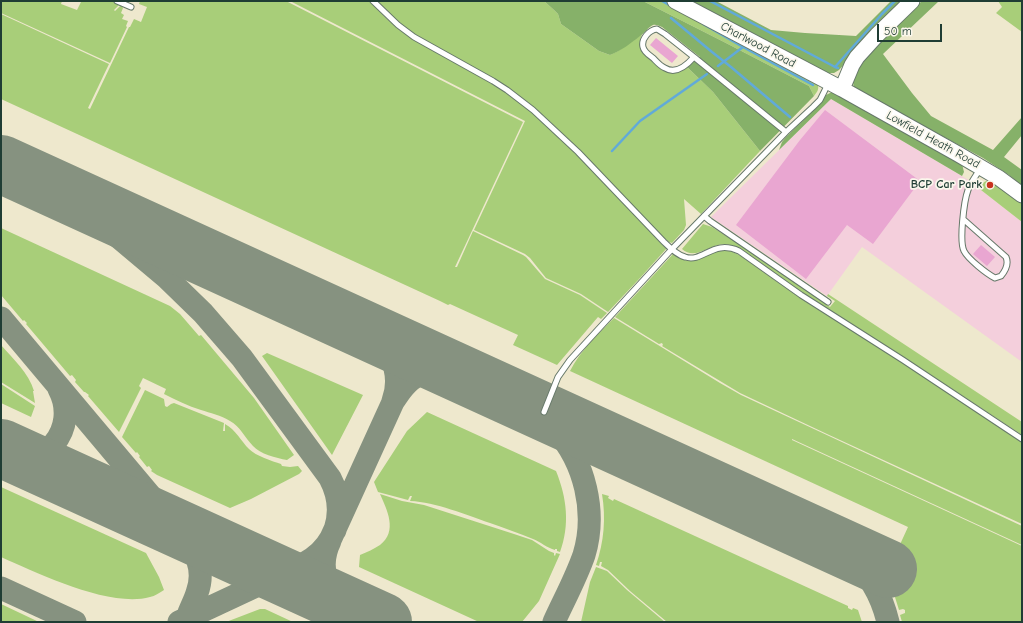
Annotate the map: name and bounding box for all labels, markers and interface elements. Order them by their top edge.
scale bar [879,16,944,42]
street label: Charlwood Road [718,19,798,71]
text: 50 m [884,24,912,38]
street label: Lowfield Heath Road [884,108,982,172]
place label: BCP Car Park [911,178,982,192]
marker: BCP Car Park [985,180,995,190]

